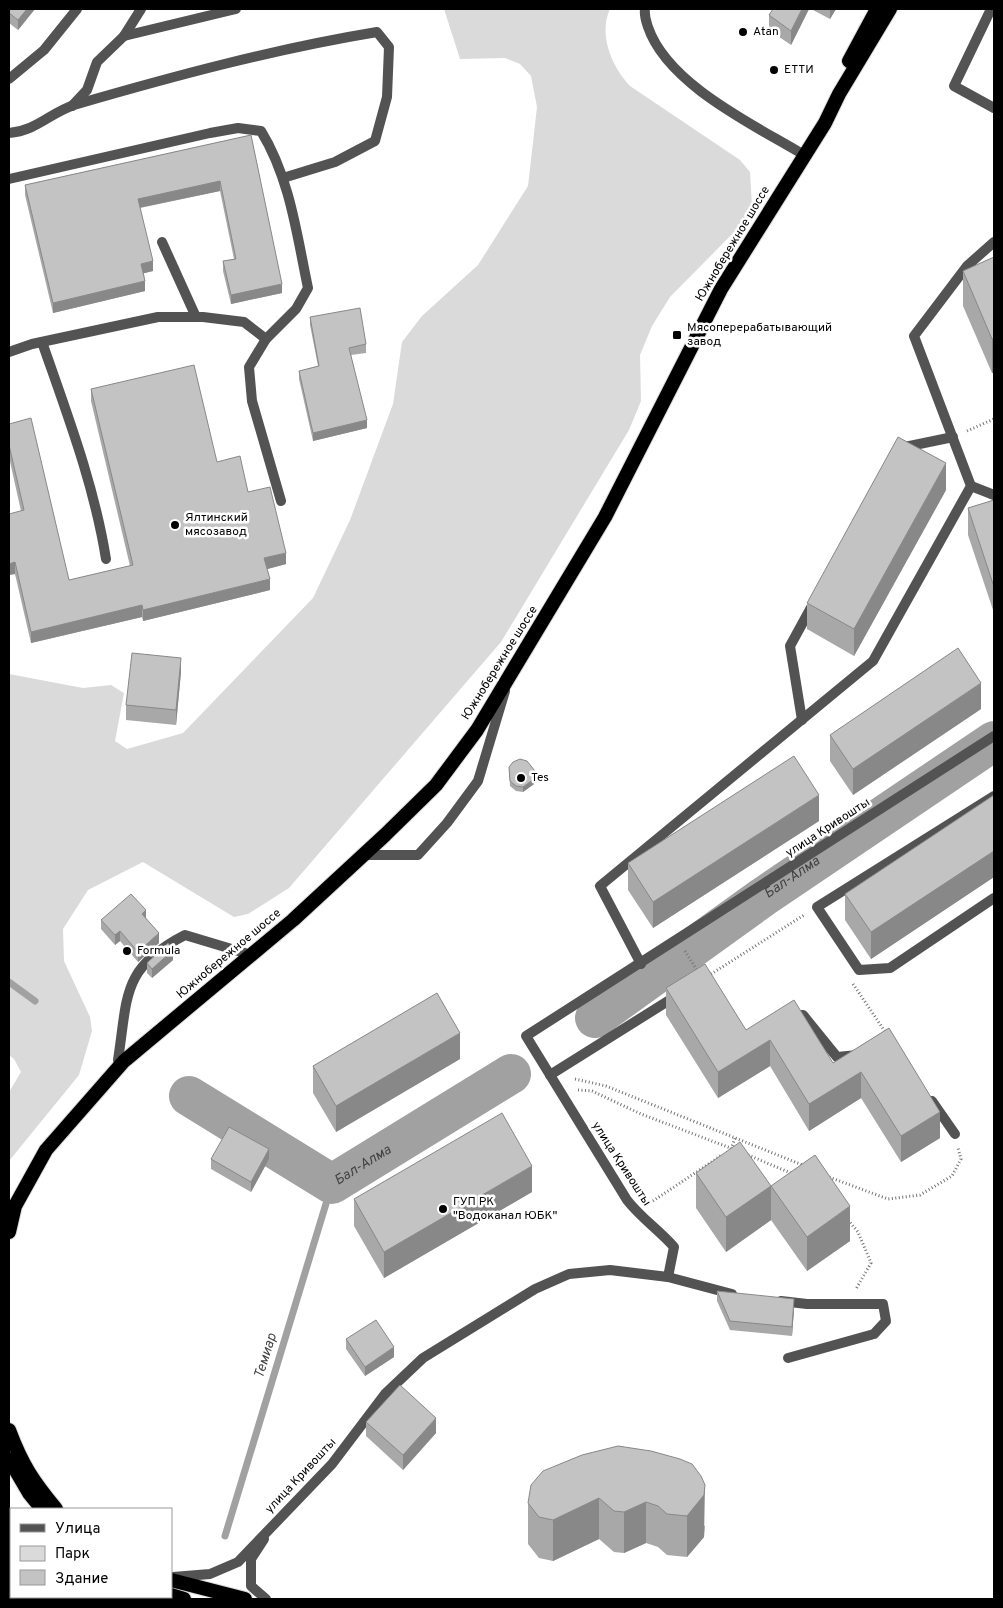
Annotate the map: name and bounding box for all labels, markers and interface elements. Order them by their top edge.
place label: Atan [753,24,779,40]
marker: Atan [737,26,749,38]
place label: ЕТТИ [784,62,814,78]
marker: ЕТТИ [768,64,780,76]
street label: Южнобережное шоссе [692,183,774,305]
place label: Мясоперерабатывающий завод [687,320,832,350]
marker: Мясоперерабатывающий завод [671,329,683,341]
place label: Ялтинский мясозавод [185,510,248,540]
marker: Ялтинский мясозавод [169,519,181,531]
street label: Южнобережное шоссе [458,603,542,723]
place label: Tes [531,770,549,786]
marker: Tes [515,772,527,784]
street label: улица Кривошты [783,795,873,861]
water label: Бал-Алма [761,852,824,902]
street label: Южнобережное шоссе [173,905,285,1003]
place label: Formula [137,943,180,959]
marker: Formula [121,945,133,957]
street label: улица Кривошты [588,1119,654,1209]
water label: Бал-Алма [331,1141,395,1189]
place label: ГУП РК "Водоканал ЮБК" [453,1194,558,1224]
marker: ГУП РК "Водоканал ЮБК" [437,1203,449,1215]
water label: Темиар [251,1331,281,1381]
street label: улица Кривошты [262,1435,340,1517]
legend [10,1508,172,1598]
text: Улица [55,1520,100,1539]
text: Парк [55,1545,90,1564]
text: Здание [55,1570,108,1589]

